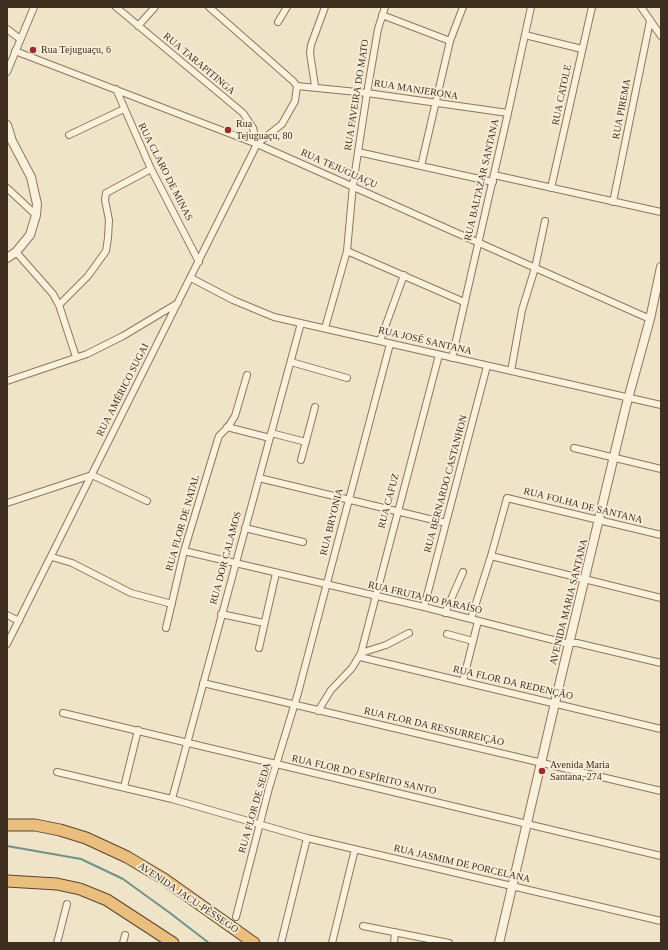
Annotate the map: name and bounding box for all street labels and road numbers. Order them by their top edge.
street label: RUA TARAPITINGA [161,30,237,98]
street label: RUA FAVEIRA DO MATO [342,38,372,152]
street label: RUA CATOLE [550,64,574,126]
street label: RUA MANJERONA [373,77,459,103]
street label: RUA PIREMA [610,78,634,140]
street label: RUA BALTAZAR SANTANA [462,118,502,242]
street label: RUA CLARO DE MINAS [135,121,195,223]
street label: RUA TEJUGUAÇU [299,147,379,191]
street label: RUA JOSÉ SANTANA [377,324,473,358]
street label: RUA AMÉRICO SUGAI [94,341,152,439]
street label: RUA BERNARDO CASTANHON [422,414,470,554]
street label: RUA CAFUZ [376,472,402,530]
street label: RUA FLOR DE NATAL [164,474,202,572]
street label: RUA FOLHA DE SANTANA [522,485,644,527]
street label: RUA BRYONIA [318,487,346,557]
street label: RUA DOR CALAMOS [208,510,244,606]
street label: AVENIDA MARIA SANTANA [548,538,590,666]
street label: RUA FRUTA DO PARAÍSO [367,579,483,617]
street label: RUA FLOR DA REDENÇÃO [452,663,574,703]
street label: RUA FLOR DA RESSURREIÇÃO [363,705,505,749]
street label: RUA FLOR DO ESPÍRITO SANTO [291,753,437,797]
street label: RUA FLOR DE SEDA [236,761,274,855]
street label: RUA JASMIM DE PORCELANA [393,842,531,886]
street label: AVENIDA JACU-PÊSSEGO [136,860,240,936]

